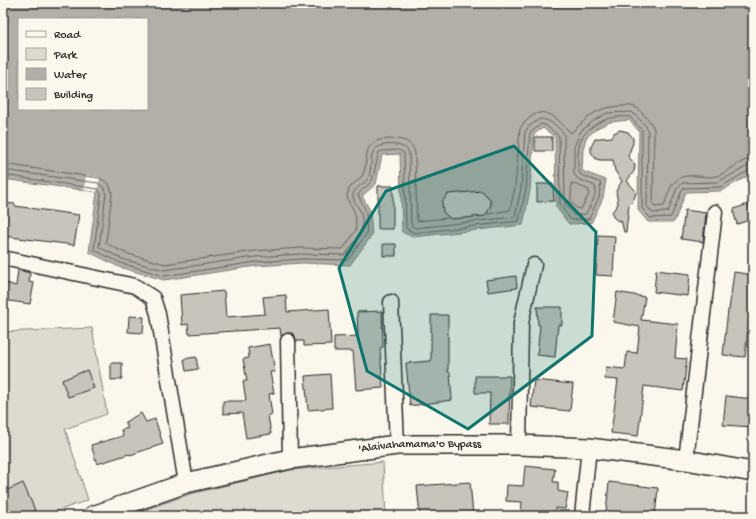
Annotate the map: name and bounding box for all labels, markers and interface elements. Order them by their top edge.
legend [18,18,148,110]
text: Road [54,29,81,43]
text: Park [53,49,79,63]
text: Water [54,69,88,83]
text: Building [53,89,93,103]
street label: 'Alaivahamama'o Bypass [358,438,482,457]

